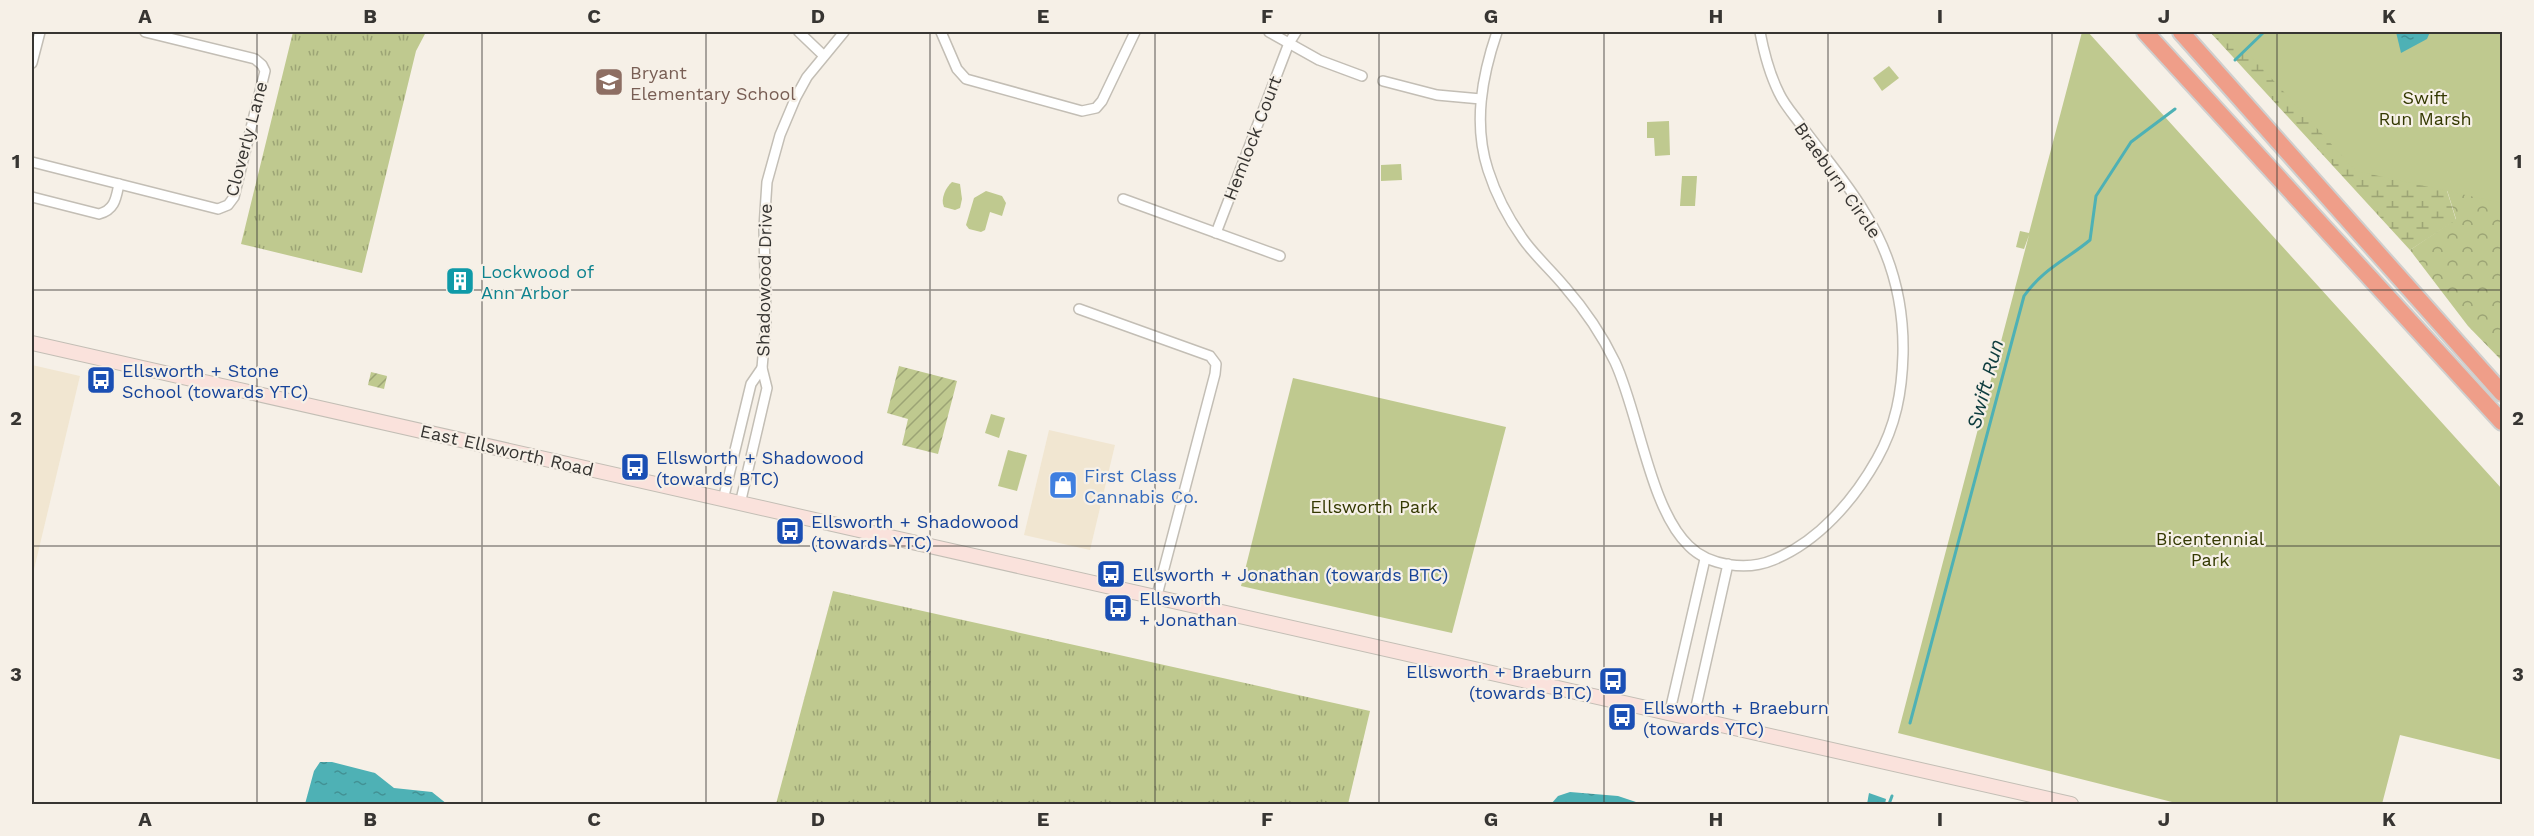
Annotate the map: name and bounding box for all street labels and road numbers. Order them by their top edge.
street label: Hemlock Court [1219,72,1286,203]
street label: Cloverly Lane [221,79,271,199]
street label: Braeburn Circle [1790,118,1886,242]
street label: Shadowood Drive [752,203,776,357]
street label: East Ellsworth Road [418,420,596,480]

